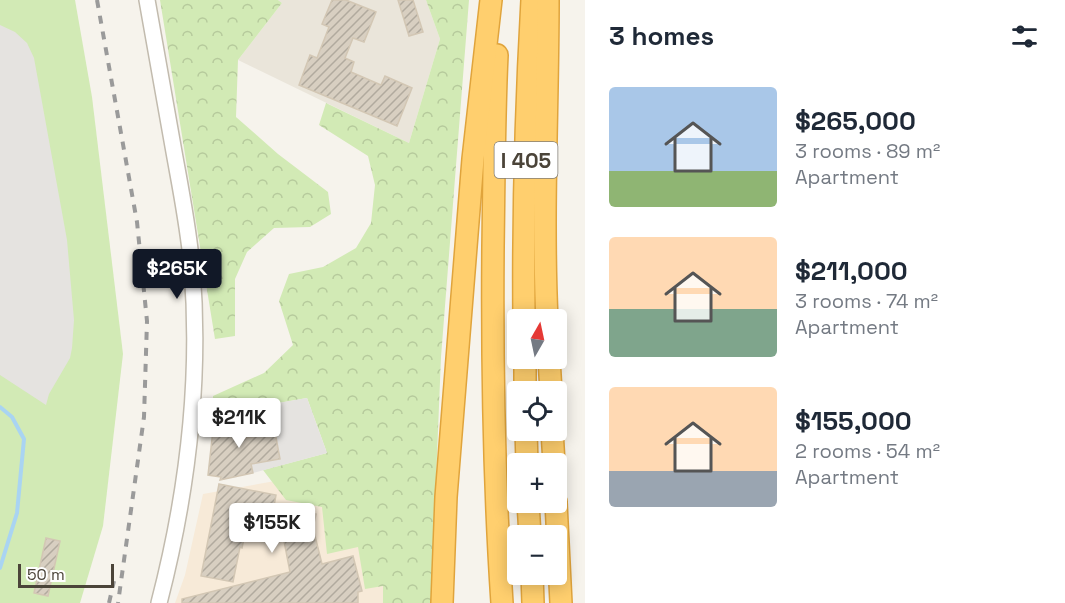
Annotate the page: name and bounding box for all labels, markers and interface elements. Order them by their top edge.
text: 3 homes [609,19,714,53]
icon: filters [1008,20,1041,53]
text: $265,000 [795,104,916,138]
icon: home [657,111,729,183]
text: 3 rooms · 89 m² [795,138,940,164]
road number: I 405 [494,142,558,178]
text: Apartment [795,164,899,190]
pin: $265K [135,249,219,300]
text: $211,000 [795,254,908,288]
text: $265K [147,255,207,281]
icon: home [657,261,729,333]
text: 3 rooms · 74 m² [795,288,938,314]
north arrow [507,309,567,369]
map controls [507,309,567,585]
text: Apartment [795,314,899,340]
button: locate [507,381,567,441]
pin: $211K [197,398,281,449]
text: $211K [212,404,266,430]
text: $155,000 [795,404,912,438]
icon: home [657,411,729,483]
text: 2 rooms · 54 m² [795,438,940,464]
button: + [507,453,567,513]
text: Apartment [795,464,899,490]
pin: $155K [230,503,314,554]
text: $155K [243,509,301,535]
button: − [507,525,567,585]
scale bar [18,561,114,588]
text: 50 m [27,564,65,585]

